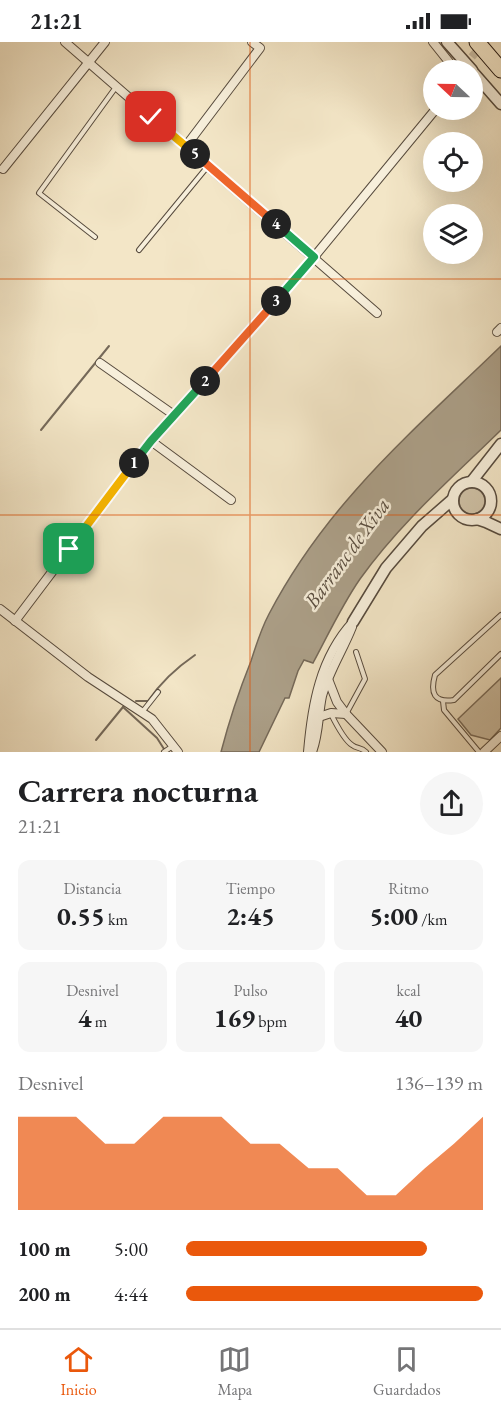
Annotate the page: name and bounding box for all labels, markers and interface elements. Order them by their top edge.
text: 21:21 [30,7,83,36]
north arrow [423,60,483,120]
map controls [423,60,483,264]
pin [125,91,176,142]
icon: check [134,100,167,133]
button: locate [423,132,483,192]
pin: 5 [180,139,210,169]
text: 5 [191,143,199,164]
button: layers [423,204,483,264]
pin: 4 [261,209,291,239]
text: 4 [272,213,280,234]
pin: 3 [261,286,291,316]
text: 3 [272,290,280,311]
pin: 2 [190,366,220,396]
text: 2 [201,370,209,391]
pin: 1 [119,448,149,478]
text: 1 [130,452,138,473]
water label: Barranc de Xiva [297,492,396,614]
pin [43,523,94,574]
icon: arrive [52,532,85,565]
text: Carrera nocturna [18,769,258,812]
button: share [420,772,483,835]
text: 21:21 [18,813,61,839]
text: Distancia [64,878,121,899]
text: Tiempo [226,878,275,899]
text: Ritmo [388,878,429,899]
text: 0.55 [57,899,105,933]
text: 2:45 [226,899,275,933]
text: 5:00 [369,899,418,933]
text: km [105,909,128,930]
text: /km [418,909,448,930]
text: Desnivel [66,980,119,1001]
text: Pulso [233,980,268,1001]
text: kcal [396,980,421,1001]
text: 4 [78,1001,92,1035]
text: 169 [214,1001,255,1035]
text: 40 [395,1001,422,1035]
text: m [92,1011,107,1032]
text: bpm [255,1011,287,1032]
text: Desnivel [18,1070,84,1096]
text: 136–139 m [395,1070,483,1096]
text: 100 m [18,1236,71,1262]
text: 5:00 [114,1236,148,1262]
text: 200 m [18,1281,71,1307]
text: 4:44 [114,1281,148,1307]
tab: Inicio [60,1343,97,1400]
tab: Mapa [217,1343,252,1400]
tab: Guardados [373,1343,441,1400]

